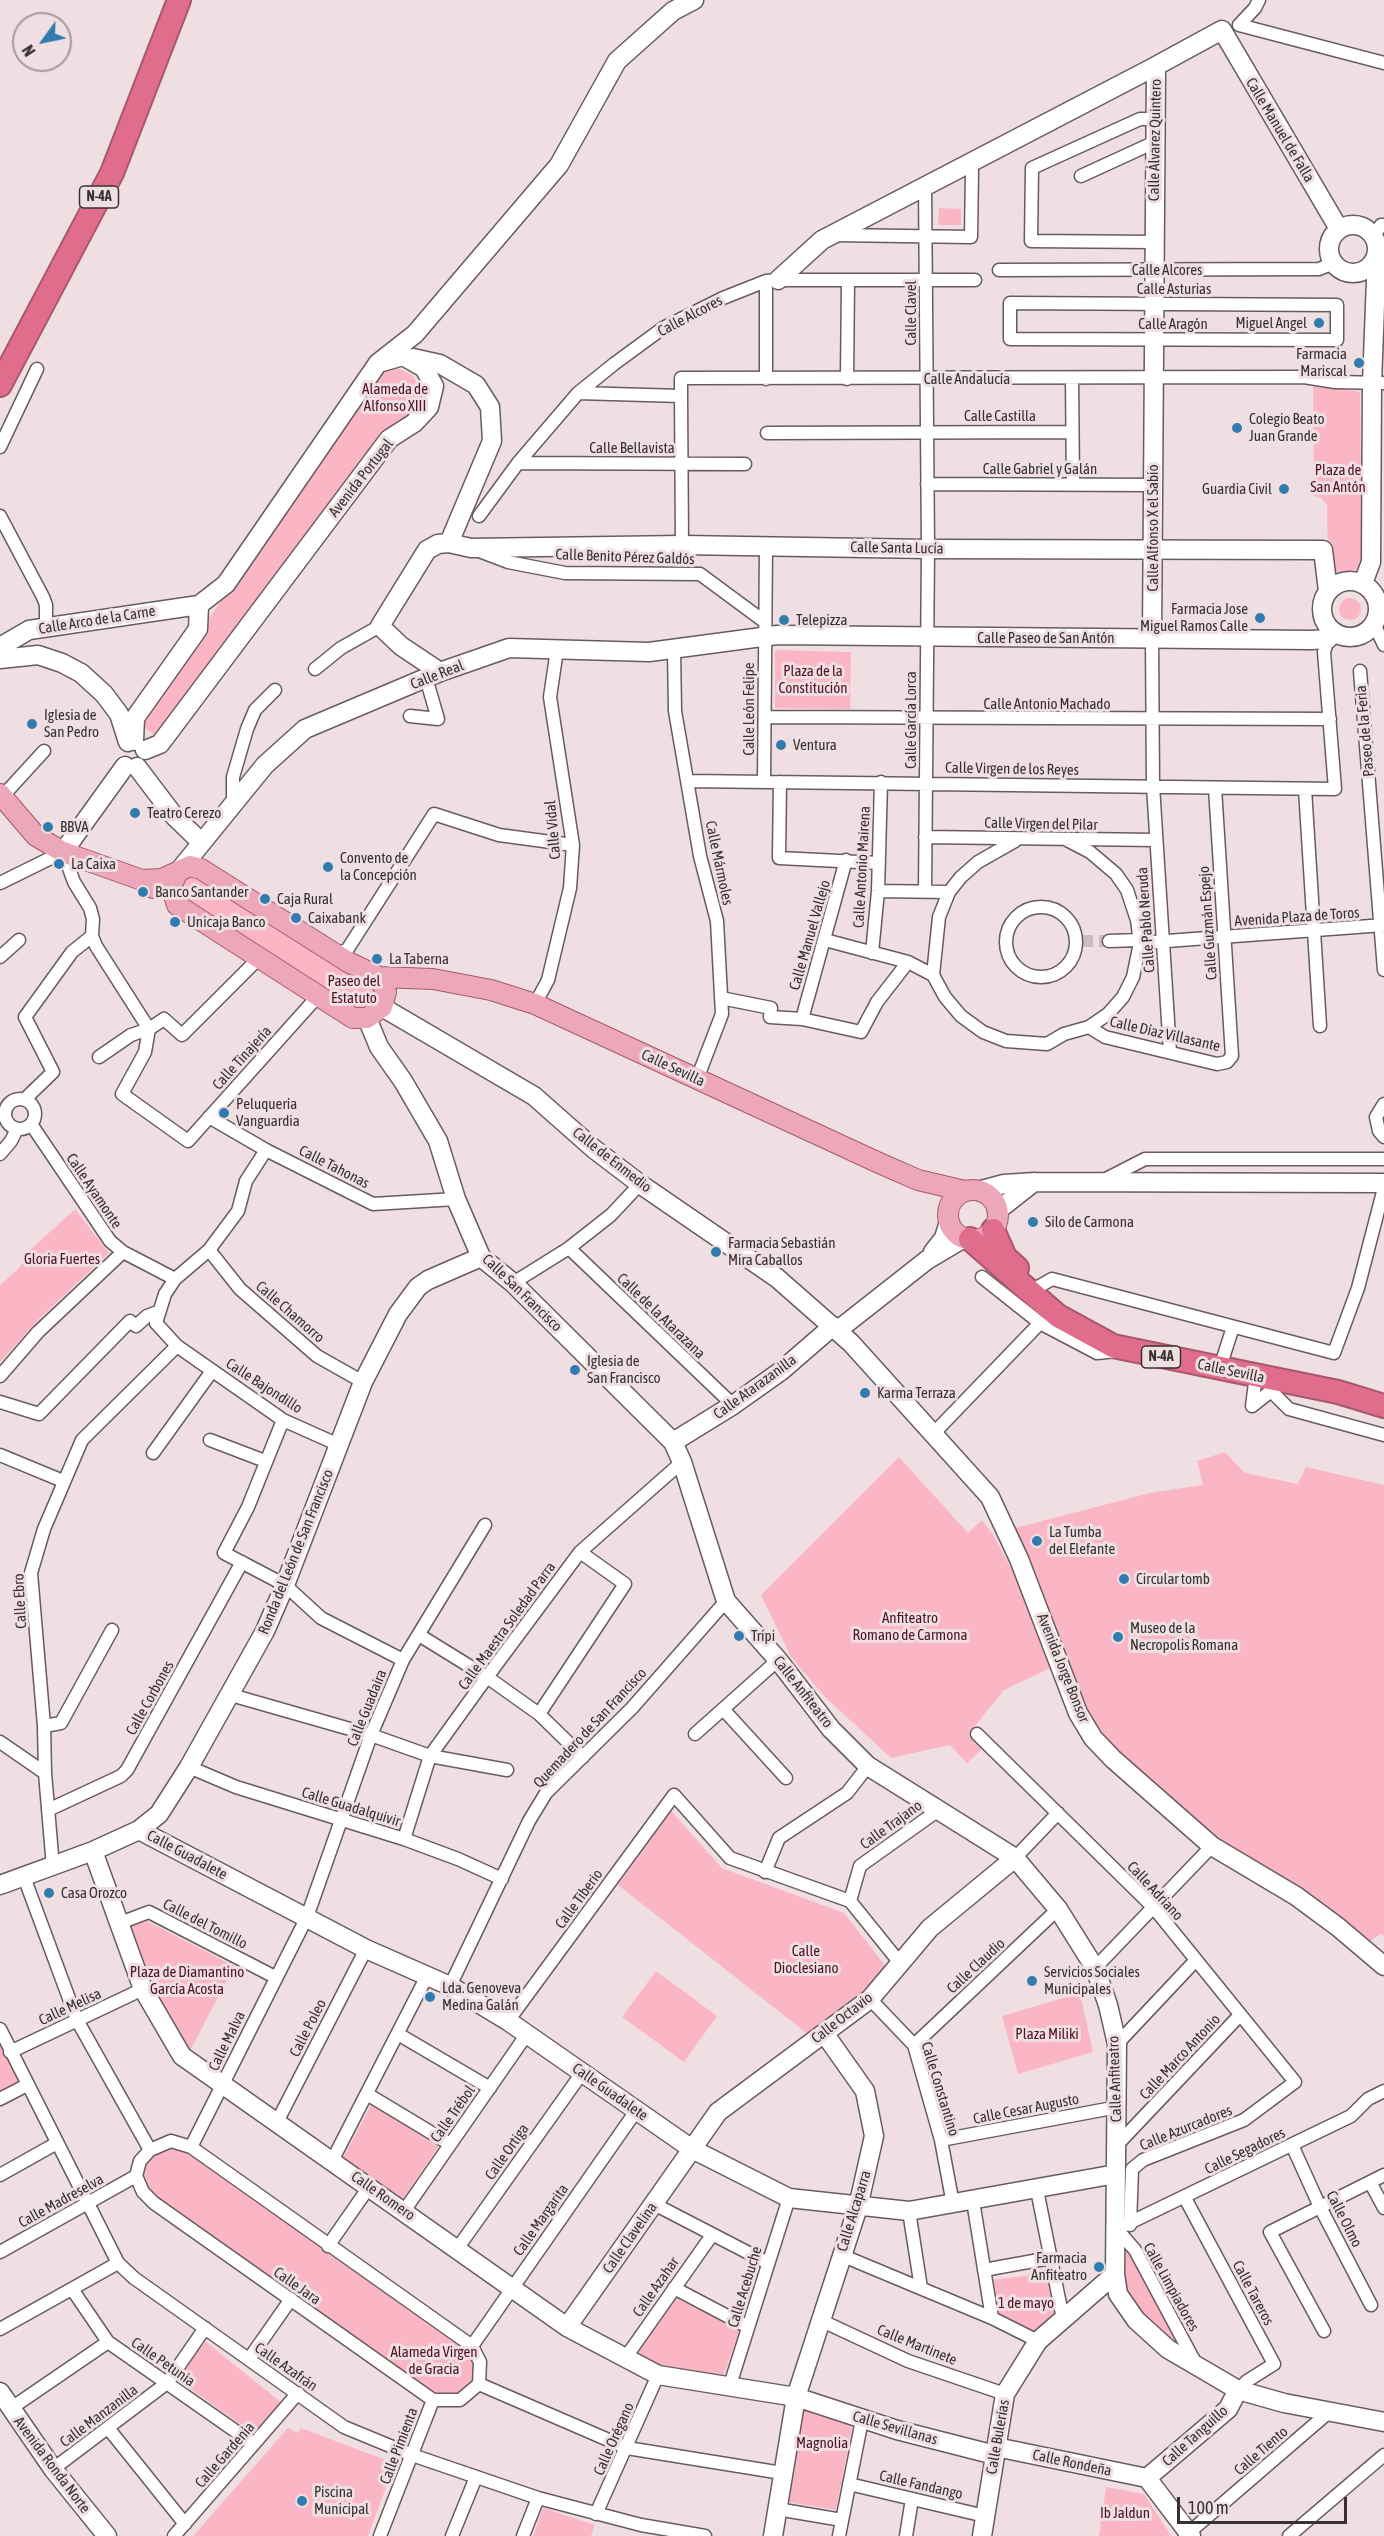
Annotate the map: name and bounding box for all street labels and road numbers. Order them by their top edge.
street label: Calle Manuel de Falla [1242,75,1318,185]
street label: Calle Álvarez Quintero [1145,79,1165,201]
road number: N-4A [80,186,118,208]
street label: Calle Alcores [1132,261,1202,279]
street label: Calle Asturias [1137,280,1211,298]
street label: Calle Clavel [902,281,920,345]
street label: Calle Alcores [655,291,725,341]
street label: Calle Aragón [1138,315,1208,333]
street label: Calle Andalucía [924,370,1010,388]
street label: Calle Castilla [964,407,1036,425]
street label: Avenida Portugal [325,435,397,521]
street label: Calle Bellavista [589,439,675,457]
street label: Calle Gabriel y Galán [983,460,1097,478]
street label: Calle Alfonso X el Sabio [1144,464,1162,592]
street label: Calle Santa Lucía [850,538,944,558]
street label: Calle Benito Pérez Galdós [555,546,695,568]
street label: Calle Arco de la Carne [37,602,157,638]
street label: Calle Paseo de San Antón [977,629,1115,647]
street label: Calle Real [408,657,466,693]
street label: Calle León Felipe [740,662,758,756]
street label: Calle García Lorca [902,671,920,769]
street label: Paseo de la Feria [1352,685,1378,777]
street label: Calle Antonio Machado [983,695,1111,713]
street label: Calle Virgen de los Reyes [945,759,1079,779]
street label: Calle Vidal [541,800,565,860]
street label: Calle Antonio Mairena [850,806,874,928]
street label: Calle Virgen del Pilar [984,814,1098,834]
street label: Calle Mármoles [701,819,737,907]
street label: Calle Guzmán Espejo [1195,865,1221,981]
street label: Calle Pablo Neruda [1133,867,1159,973]
street label: Calle Manuel Vallejo [786,878,834,992]
street label: Avenida Plaza de Toros [1234,904,1360,930]
street label: Calle Díaz Villasante [1108,1013,1222,1055]
street label: Calle Tinajería [209,1022,275,1094]
street label: Calle Sevilla [638,1045,708,1091]
street label: Calle de Enmedio [569,1124,655,1196]
street label: Calle Tahonas [296,1142,372,1192]
street label: Calle Ayamonte [62,1150,126,1232]
street label: Calle San Francisco [478,1250,566,1336]
street label: Calle de la Atarazana [613,1269,709,1363]
street label: Calle Chamorro [252,1277,328,1347]
road number: N-4A [1142,1346,1180,1368]
street label: Calle Atarazanilla [710,1351,800,1423]
street label: Calle Bajondillo [222,1355,306,1417]
street label: Calle Sevilla [1196,1355,1266,1387]
street label: Ronda del León de San Francisco [255,1467,337,1637]
street label: Calle Maestra Soledad Parra [455,1559,559,1693]
street label: Calle Ebro [10,1573,30,1629]
street label: Avenida Jorge Bonsor [1033,1611,1093,1725]
street label: Calle Anfiteatro [769,1652,837,1732]
street label: Calle Corbones [122,1658,178,1738]
street label: Quemadero de San Francisco [530,1664,650,1792]
street label: Calle Guadaira [343,1667,391,1749]
street label: Calle Guadalquivir [299,1783,403,1831]
street label: Calle Trajano [857,1797,925,1853]
street label: Calle Guadalete [144,1826,230,1884]
street label: Calle Adriano [1123,1858,1187,1924]
street label: Calle Tiberio [551,1866,607,1932]
street label: Calle del Tomillo [160,1895,250,1953]
street label: Calle Claudio [943,1935,1009,1997]
street label: Calle Melisa [36,1985,104,2029]
street label: Calle Octavio [808,1989,876,2047]
street label: Calle Poleo [286,1996,330,2060]
street label: Calle Malva [205,2008,249,2074]
street label: Calle Marco Antonio [1136,2011,1224,2103]
street label: Calle Anfiteatro [1104,2036,1126,2122]
street label: Calle Constantino [917,2040,963,2138]
street label: Calle Guadalete [569,2059,651,2125]
street label: Calle Trébol [427,2082,479,2146]
street label: Calle Cesar Augusto [972,2090,1080,2128]
street label: Calle Azurcadores [1137,2101,1235,2155]
street label: Calle Ortiga [481,2120,533,2184]
street label: Calle Segadores [1202,2124,1288,2178]
street label: Calle Romero [348,2167,418,2225]
street label: Calle Alcaparra [833,2168,875,2254]
street label: Calle Madreselva [15,2170,107,2232]
street label: Calle Margarita [510,2181,572,2259]
street label: Calle Olmo [1322,2188,1366,2250]
street label: Calle Clavelina [599,2199,661,2277]
street label: Calle Limpiadores [1139,2239,1203,2335]
street label: Calle Acebuche [724,2244,766,2330]
street label: Calle Azahar [629,2254,683,2320]
street label: Calle Tareros [1228,2257,1278,2329]
street label: Calle Jara [270,2263,324,2309]
street label: Calle Martinete [874,2321,960,2369]
street label: Calle Petunia [128,2334,198,2390]
street label: Calle Azafrán [251,2339,321,2395]
street label: Calle Manzanilla [57,2381,141,2451]
street label: Calle Bulerías [983,2398,1013,2476]
street label: Calle Orégano [590,2400,638,2478]
street label: Calle Tanguillo [1158,2402,1232,2470]
street label: Calle Pimienta [376,2405,422,2487]
street label: Calle Sevillanas [850,2407,940,2449]
street label: Avenida Ronda Norte [10,2413,94,2517]
street label: Calle Gardenia [192,2418,258,2492]
street label: Calle Tiento [1230,2423,1292,2479]
street label: Calle Rondeña [1031,2446,1113,2480]
street label: Calle Fandango [878,2467,964,2503]

